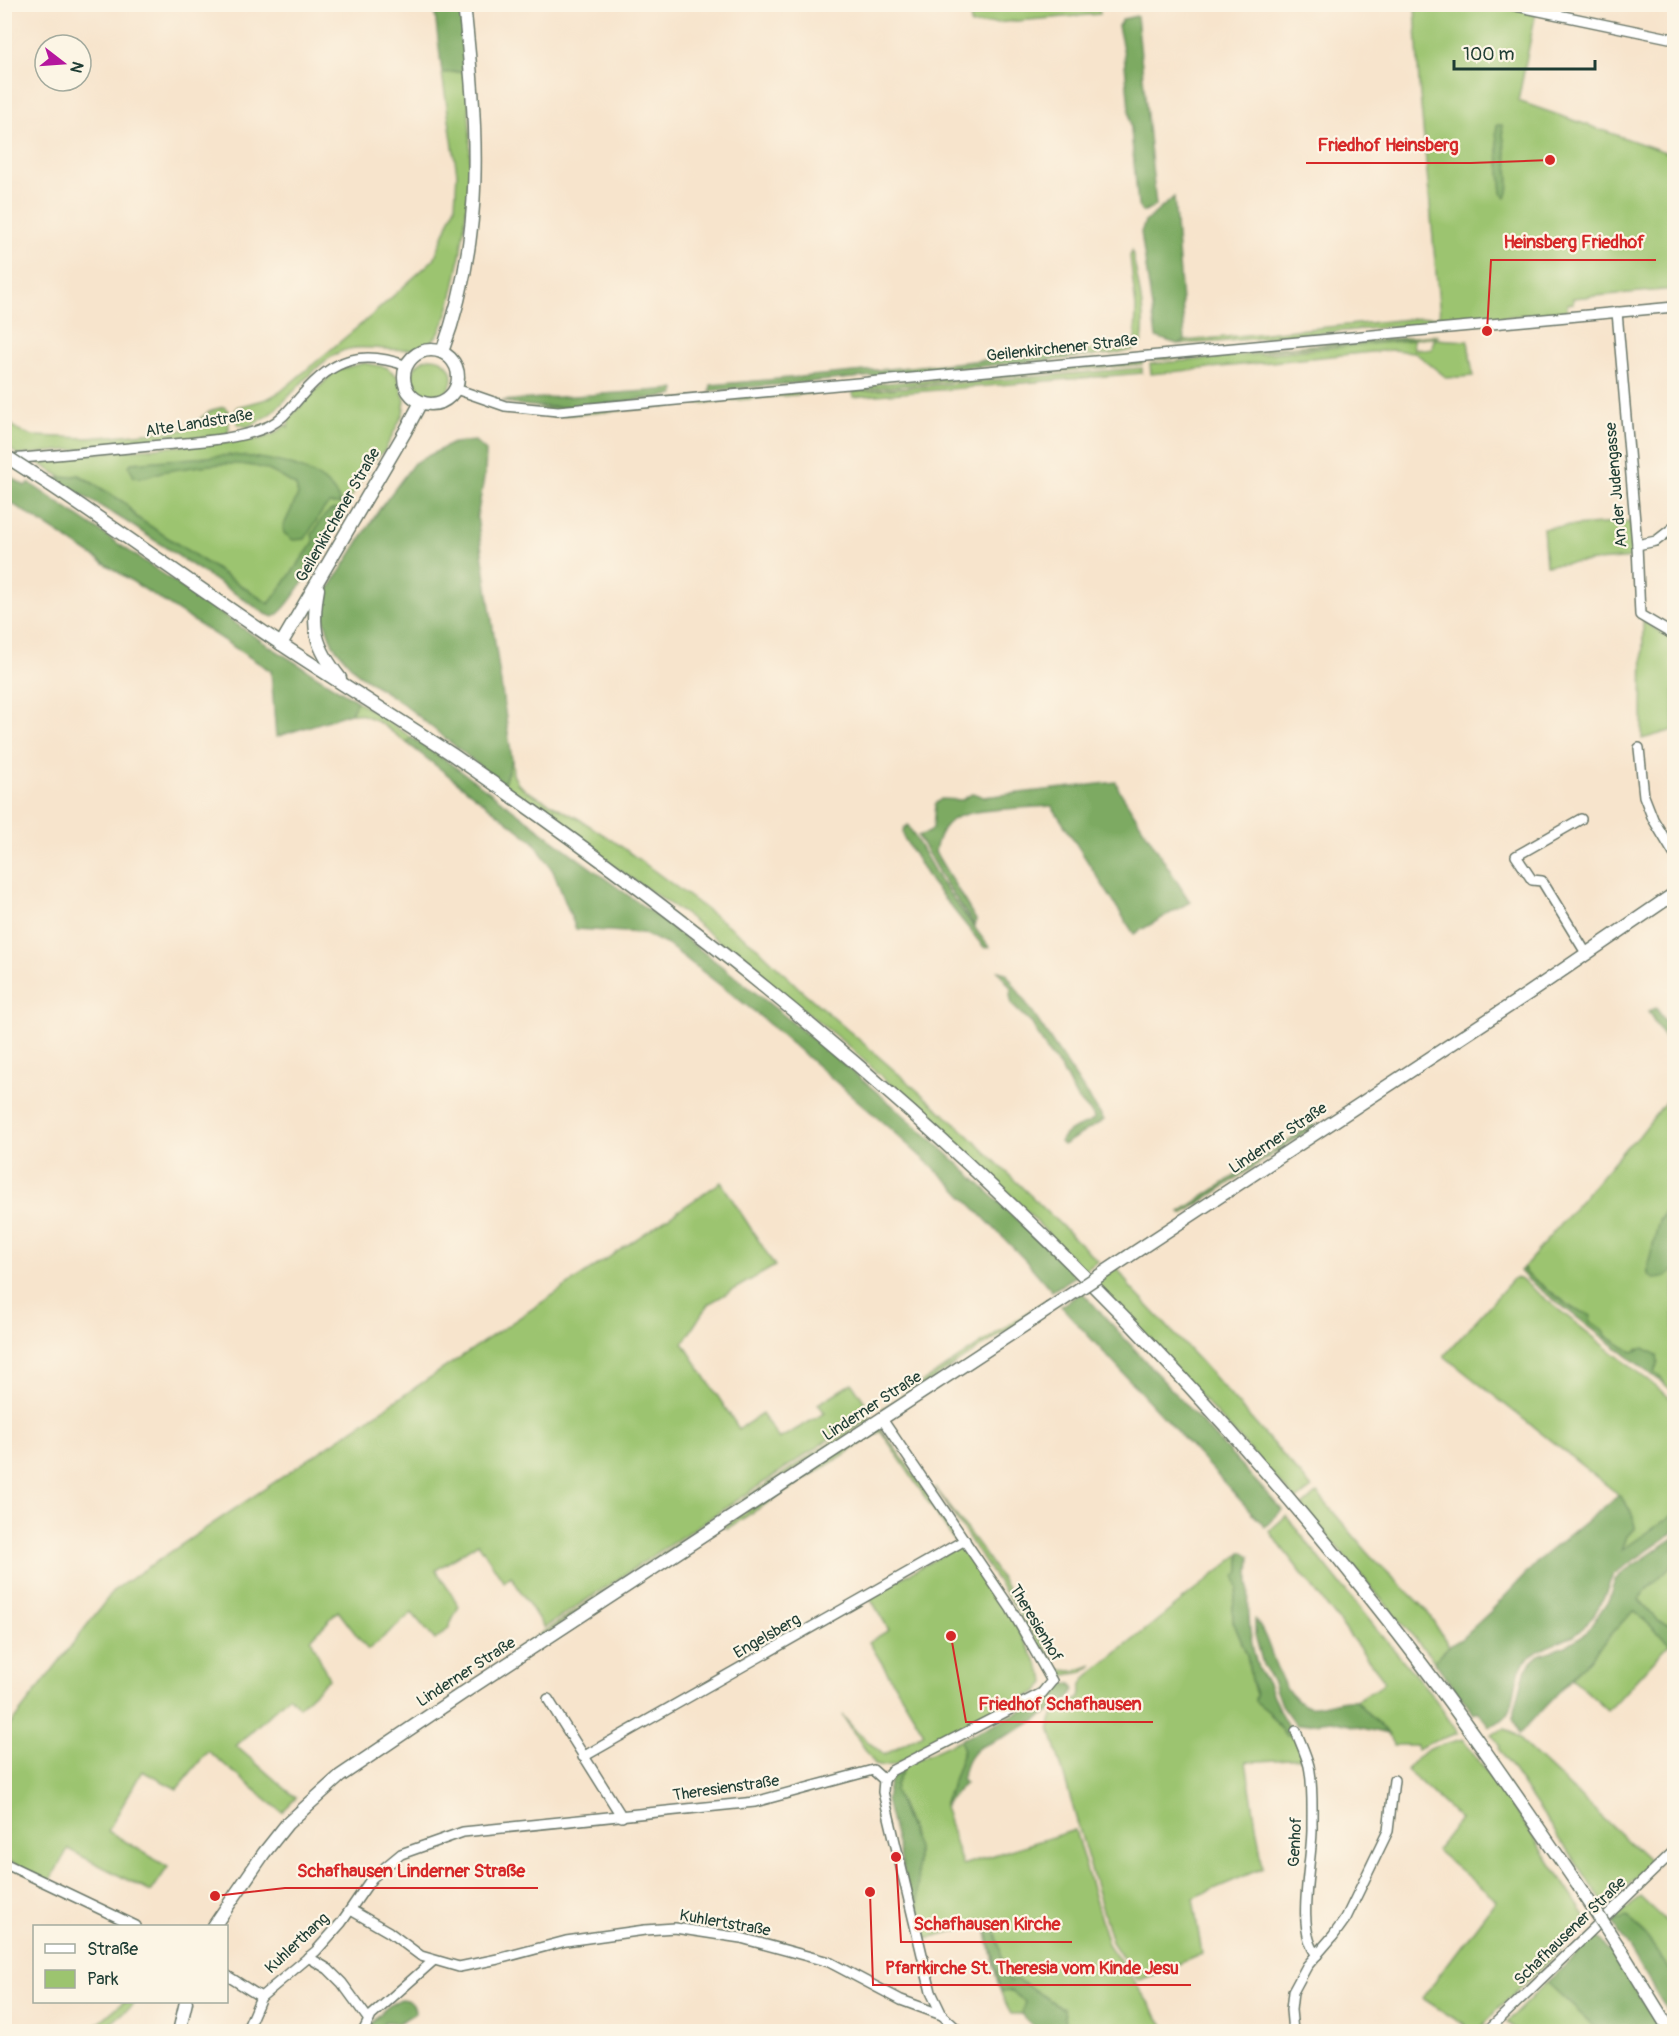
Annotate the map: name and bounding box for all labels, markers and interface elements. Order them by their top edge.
north arrow [33,33,93,93]
scale bar [1454,33,1595,71]
text: 100 m [1463,43,1515,66]
text: N [65,59,88,75]
callout: Friedhof Heinsberg [1306,127,1471,163]
text: Friedhof Heinsberg [1317,134,1459,157]
callout: Heinsberg Friedhof [1491,224,1656,260]
text: Heinsberg Friedhof [1503,231,1645,254]
street label: Geilenkirchener Straße [985,330,1139,366]
street label: Alte Landstraße [144,405,254,441]
street label: An der Judengasse [1601,421,1631,549]
street label: Geilenkirchener Straße [291,444,385,586]
street label: Linderner Straße [1225,1098,1331,1178]
street label: Linderner Straße [819,1367,925,1445]
street label: Theresienhof [1005,1581,1067,1666]
street label: Engelsberg [730,1609,804,1663]
street label: Linderner Straße [413,1633,519,1711]
callout: Friedhof Schafhausen [966,1686,1153,1722]
text: Friedhof Schafhausen [978,1693,1142,1716]
street label: Theresienstraße [672,1771,781,1805]
street label: Genhof [1284,1816,1306,1867]
callout: Schafhausen Linderner Straße [285,1852,538,1888]
text: Schafhausen Linderner Straße [297,1860,526,1883]
street label: Schafhausener Straße [1510,1872,1630,1990]
street label: Kuhlertstraße [678,1905,772,1941]
callout: Schafhausen Kirche [901,1906,1072,1942]
street label: Kuhlerthang [261,1908,333,1978]
text: Schafhausen Kirche [914,1913,1062,1936]
legend [33,1925,228,2003]
text: Straße [87,1938,138,1961]
callout: Pfarrkirche St. Theresia vom Kinde Jesu [873,1949,1191,1985]
text: Pfarrkirche St. Theresia vom Kinde Jesu [885,1957,1179,1980]
text: Park [87,1968,119,1991]

